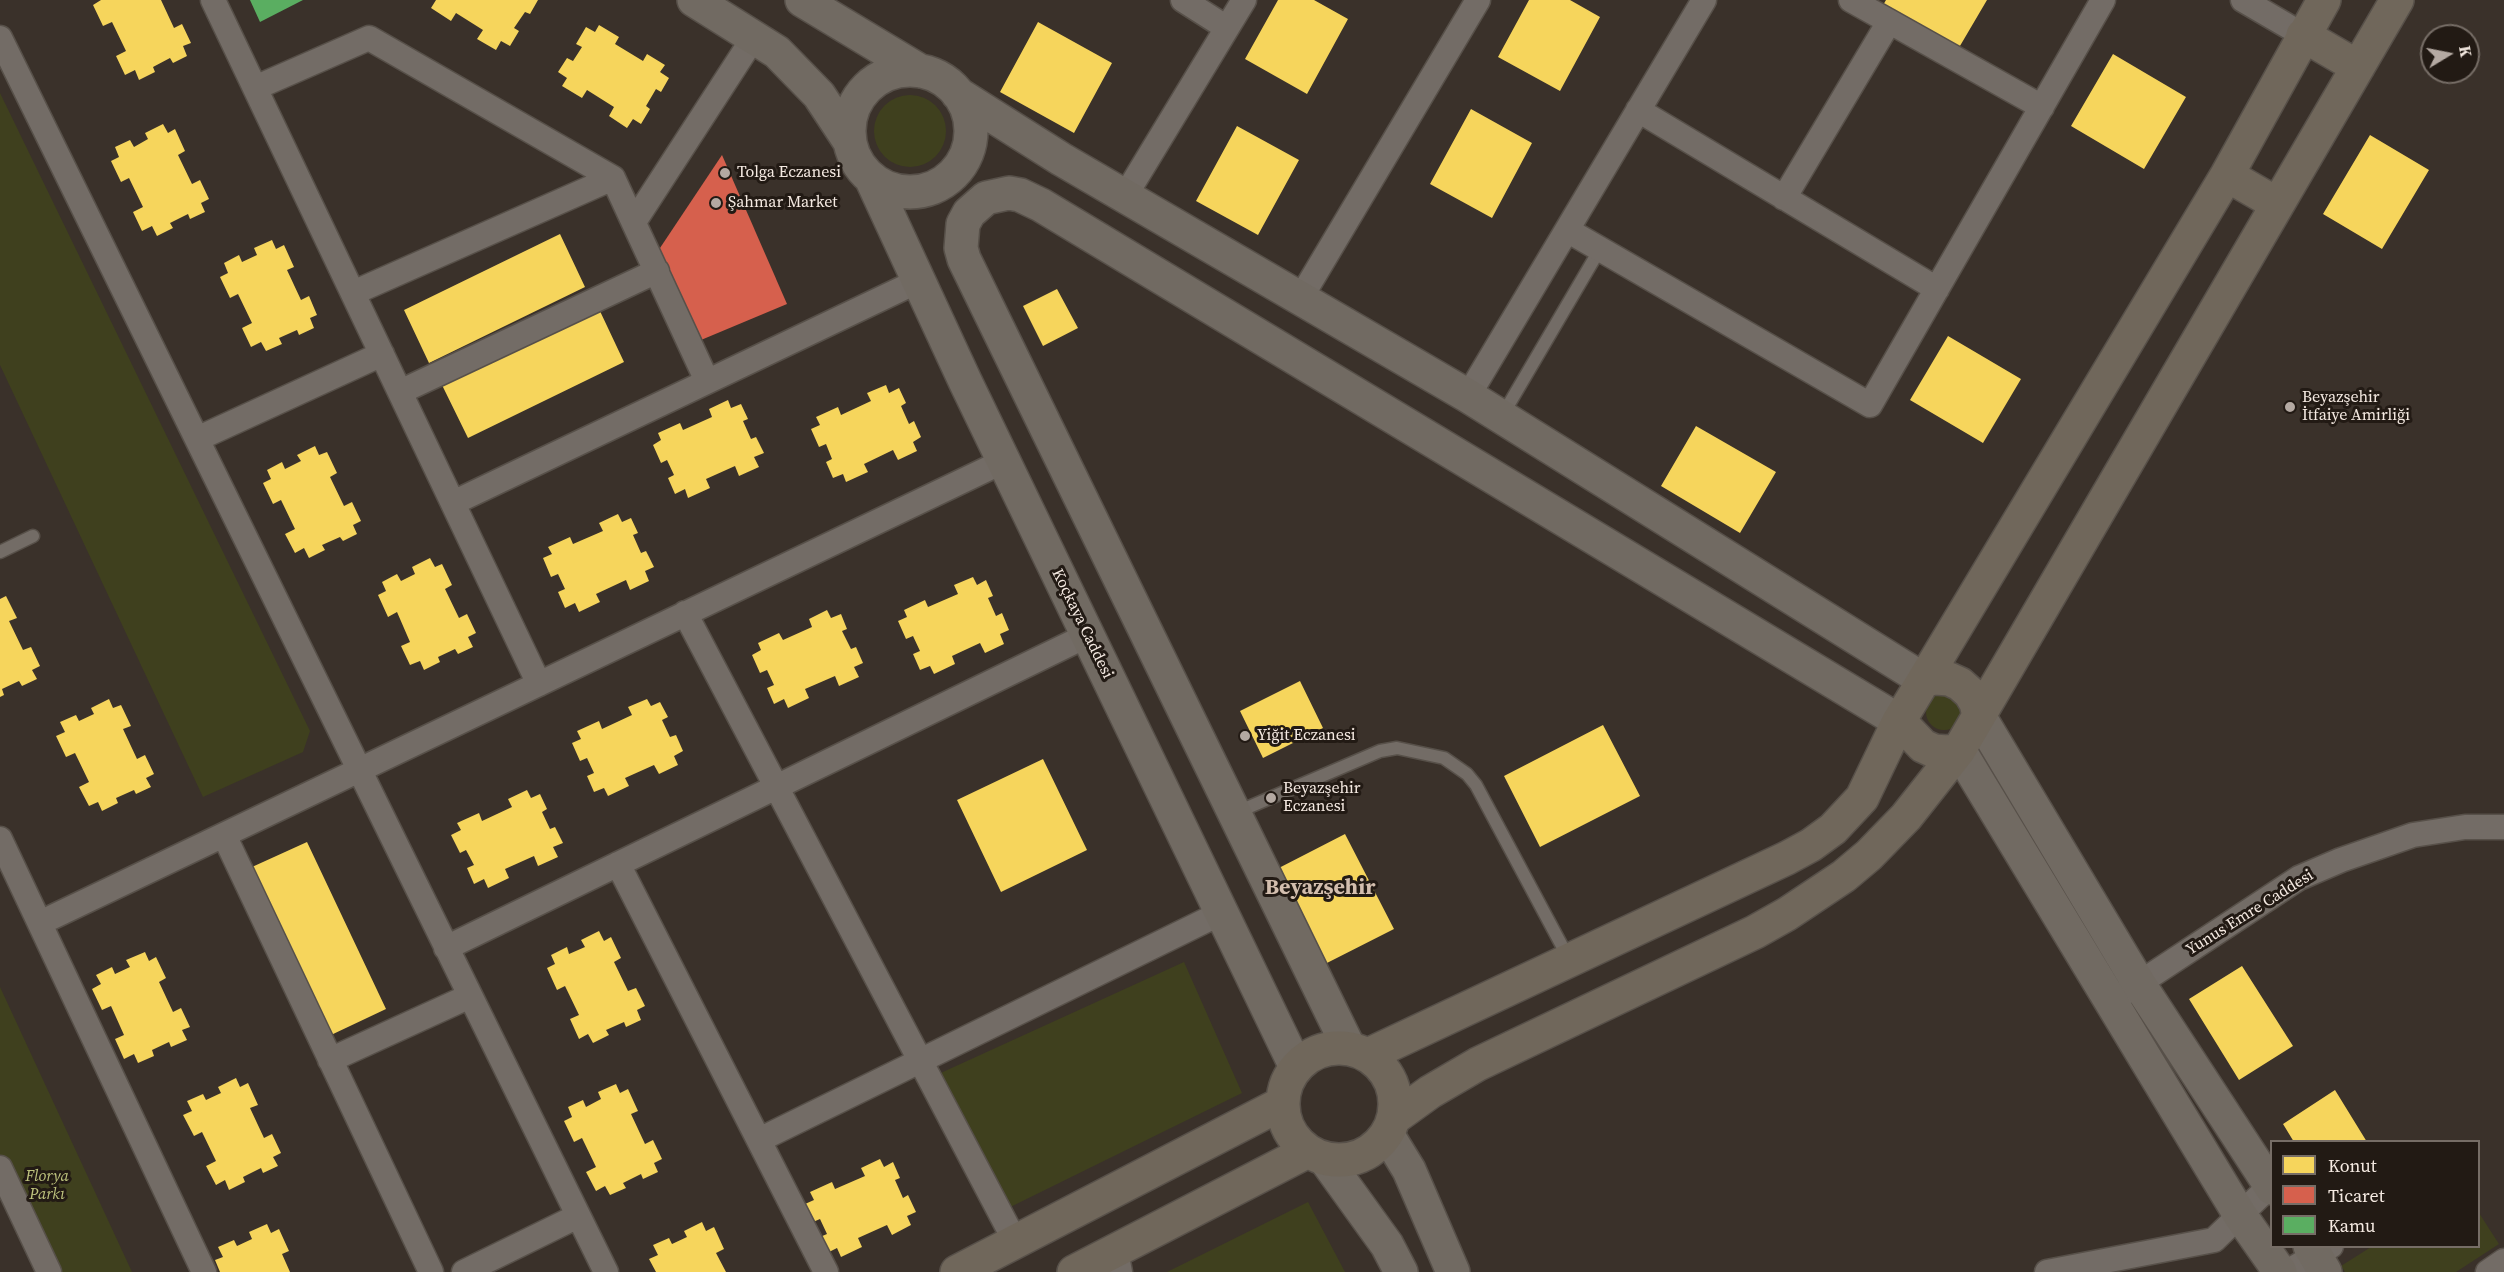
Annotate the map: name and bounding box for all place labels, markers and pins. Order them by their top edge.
place label: Tolga Eczanesi [737,163,841,183]
marker: Tolga Eczanesi [718,166,732,180]
place label: Şahmar Market [728,193,837,213]
marker: Şahmar Market [709,196,723,210]
place label: Beyazşehir İtfaiye Amirliği [2302,388,2410,426]
marker: Beyazşehir İtfaiye Amirliği [2283,400,2297,414]
place label: Yiğit Eczanesi [1257,726,1356,746]
marker: Yiğit Eczanesi [1238,729,1252,743]
place label: Beyazşehir Eczanesi [1283,779,1361,817]
marker: Beyazşehir Eczanesi [1264,791,1278,805]

